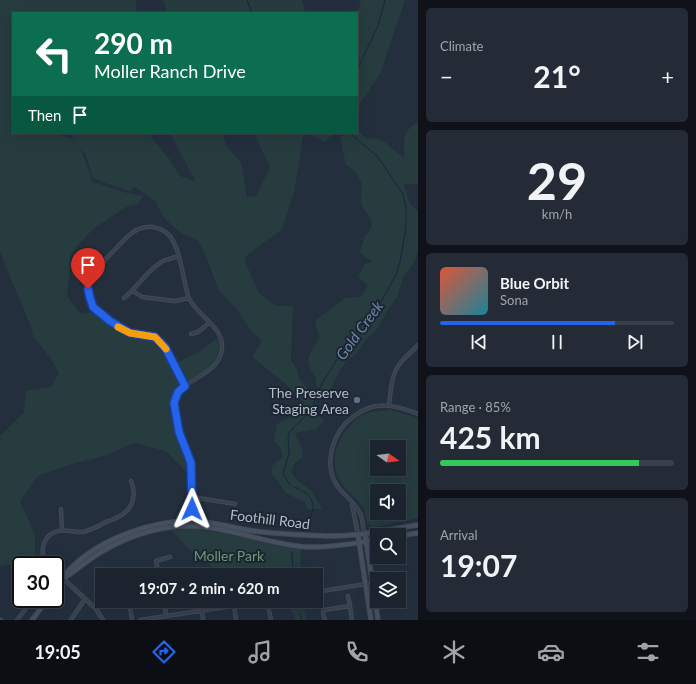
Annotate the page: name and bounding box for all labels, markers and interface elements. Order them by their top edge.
text: 290 m [94,26,173,60]
icon: left [28,28,80,80]
text: Climate [440,38,483,54]
text: 21° [533,58,581,94]
text: Moller Ranch Drive [94,60,246,82]
text: − [440,63,453,90]
text: + [661,63,674,90]
icon: arrive [69,104,91,126]
text: Then [28,106,61,124]
text: 29 [527,149,587,211]
text: km/h [542,206,572,222]
pin [71,248,105,289]
icon: arrive [77,254,99,276]
text: Blue Orbit [500,274,569,292]
text: Sona [500,292,528,308]
water label: Gold Creek [332,296,387,363]
icon: previous [468,331,490,353]
icon: pause [546,331,568,353]
icon: next [624,331,646,353]
place label: The Preserve Staging Area [269,384,349,417]
marker: The Preserve Staging Area [352,395,362,405]
text: Range · 85% [440,399,511,415]
text: 425 km [440,419,541,455]
north arrow [370,440,406,476]
map controls [370,440,406,608]
button: sound [370,484,406,520]
position arrow [171,488,213,530]
street label: Foothill Road [229,506,311,532]
text: Arrival [440,527,477,543]
button: search [370,528,406,564]
park label: Moller Park [194,547,265,564]
text: 19:07 [440,547,517,583]
speed limit sign: 30 [12,556,64,608]
button: layers [370,572,406,608]
text: 19:07 · 2 min · 620 m [139,579,279,597]
icon: directions [150,638,178,666]
icon: music [246,638,274,666]
icon: phone [343,638,371,666]
icon: climate [440,638,468,666]
icon: car [537,638,565,666]
icon: filters [634,638,662,666]
text: 19:05 [34,641,81,663]

